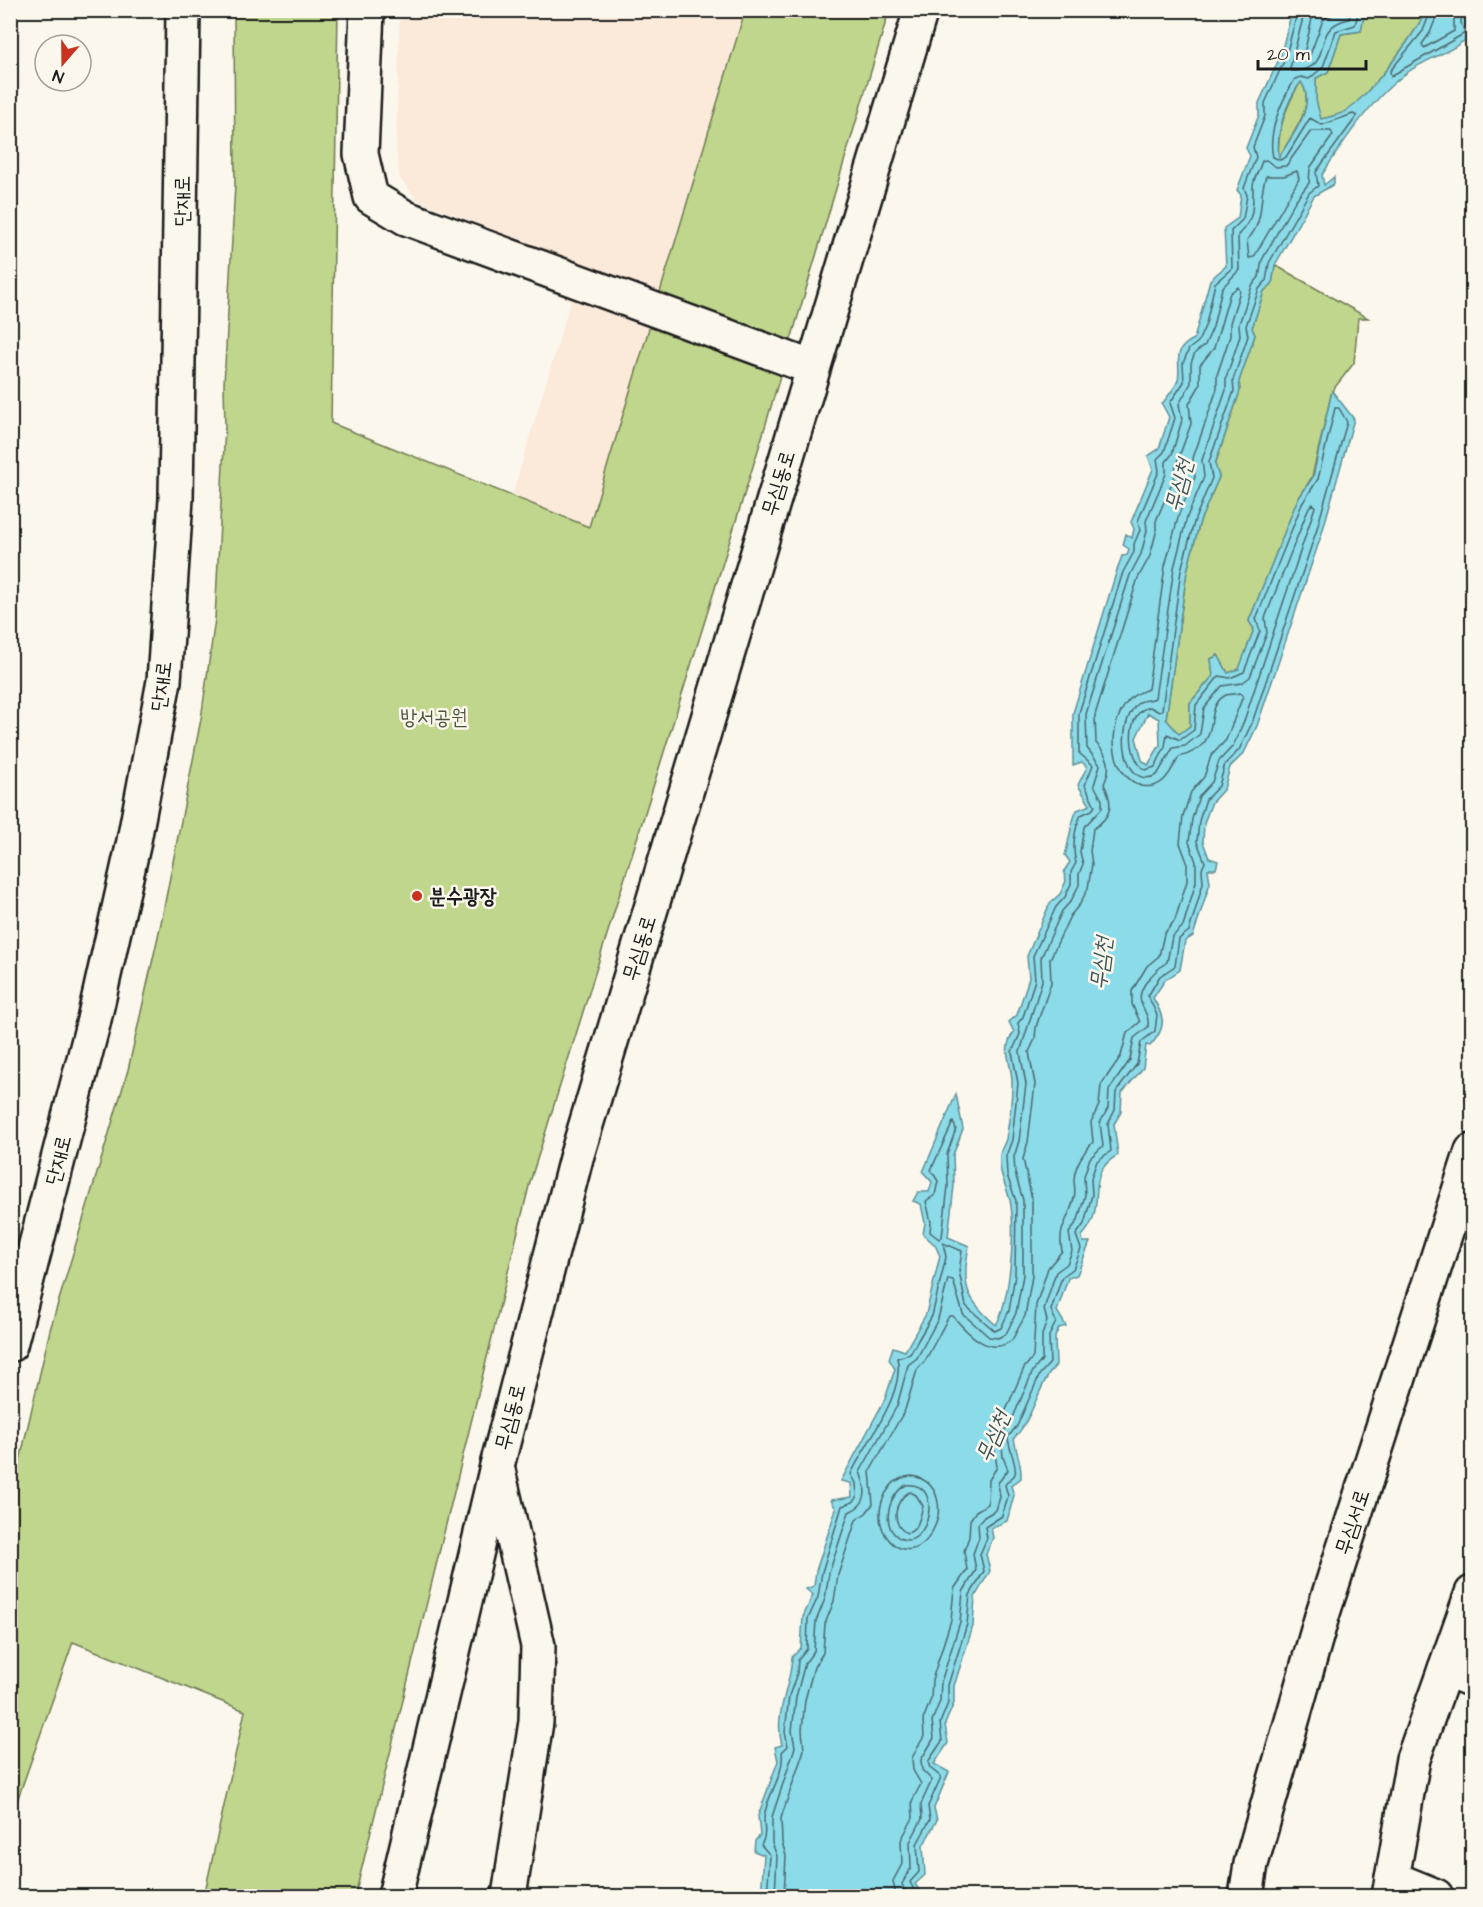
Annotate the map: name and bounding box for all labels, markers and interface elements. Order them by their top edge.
north arrow [33,33,93,93]
scale bar [1258,33,1366,71]
text: 20 m [1267,42,1310,67]
text: N [50,64,67,88]
street label: 단재로 [168,176,197,226]
street label: 무심동로 [755,447,802,520]
water label: 무심천 [1158,454,1202,515]
street label: 단재로 [144,659,179,713]
park label: 방서공원 [400,703,468,732]
place label: 분수광장 [429,882,497,911]
marker: 분수광장 [410,889,424,903]
street label: 무심동로 [616,912,663,985]
water label: 무심천 [1083,933,1120,991]
street label: 단재로 [38,1132,79,1188]
street label: 무심동로 [488,1381,533,1453]
water label: 무심천 [969,1404,1019,1467]
street label: 무심서로 [1328,1486,1377,1559]

